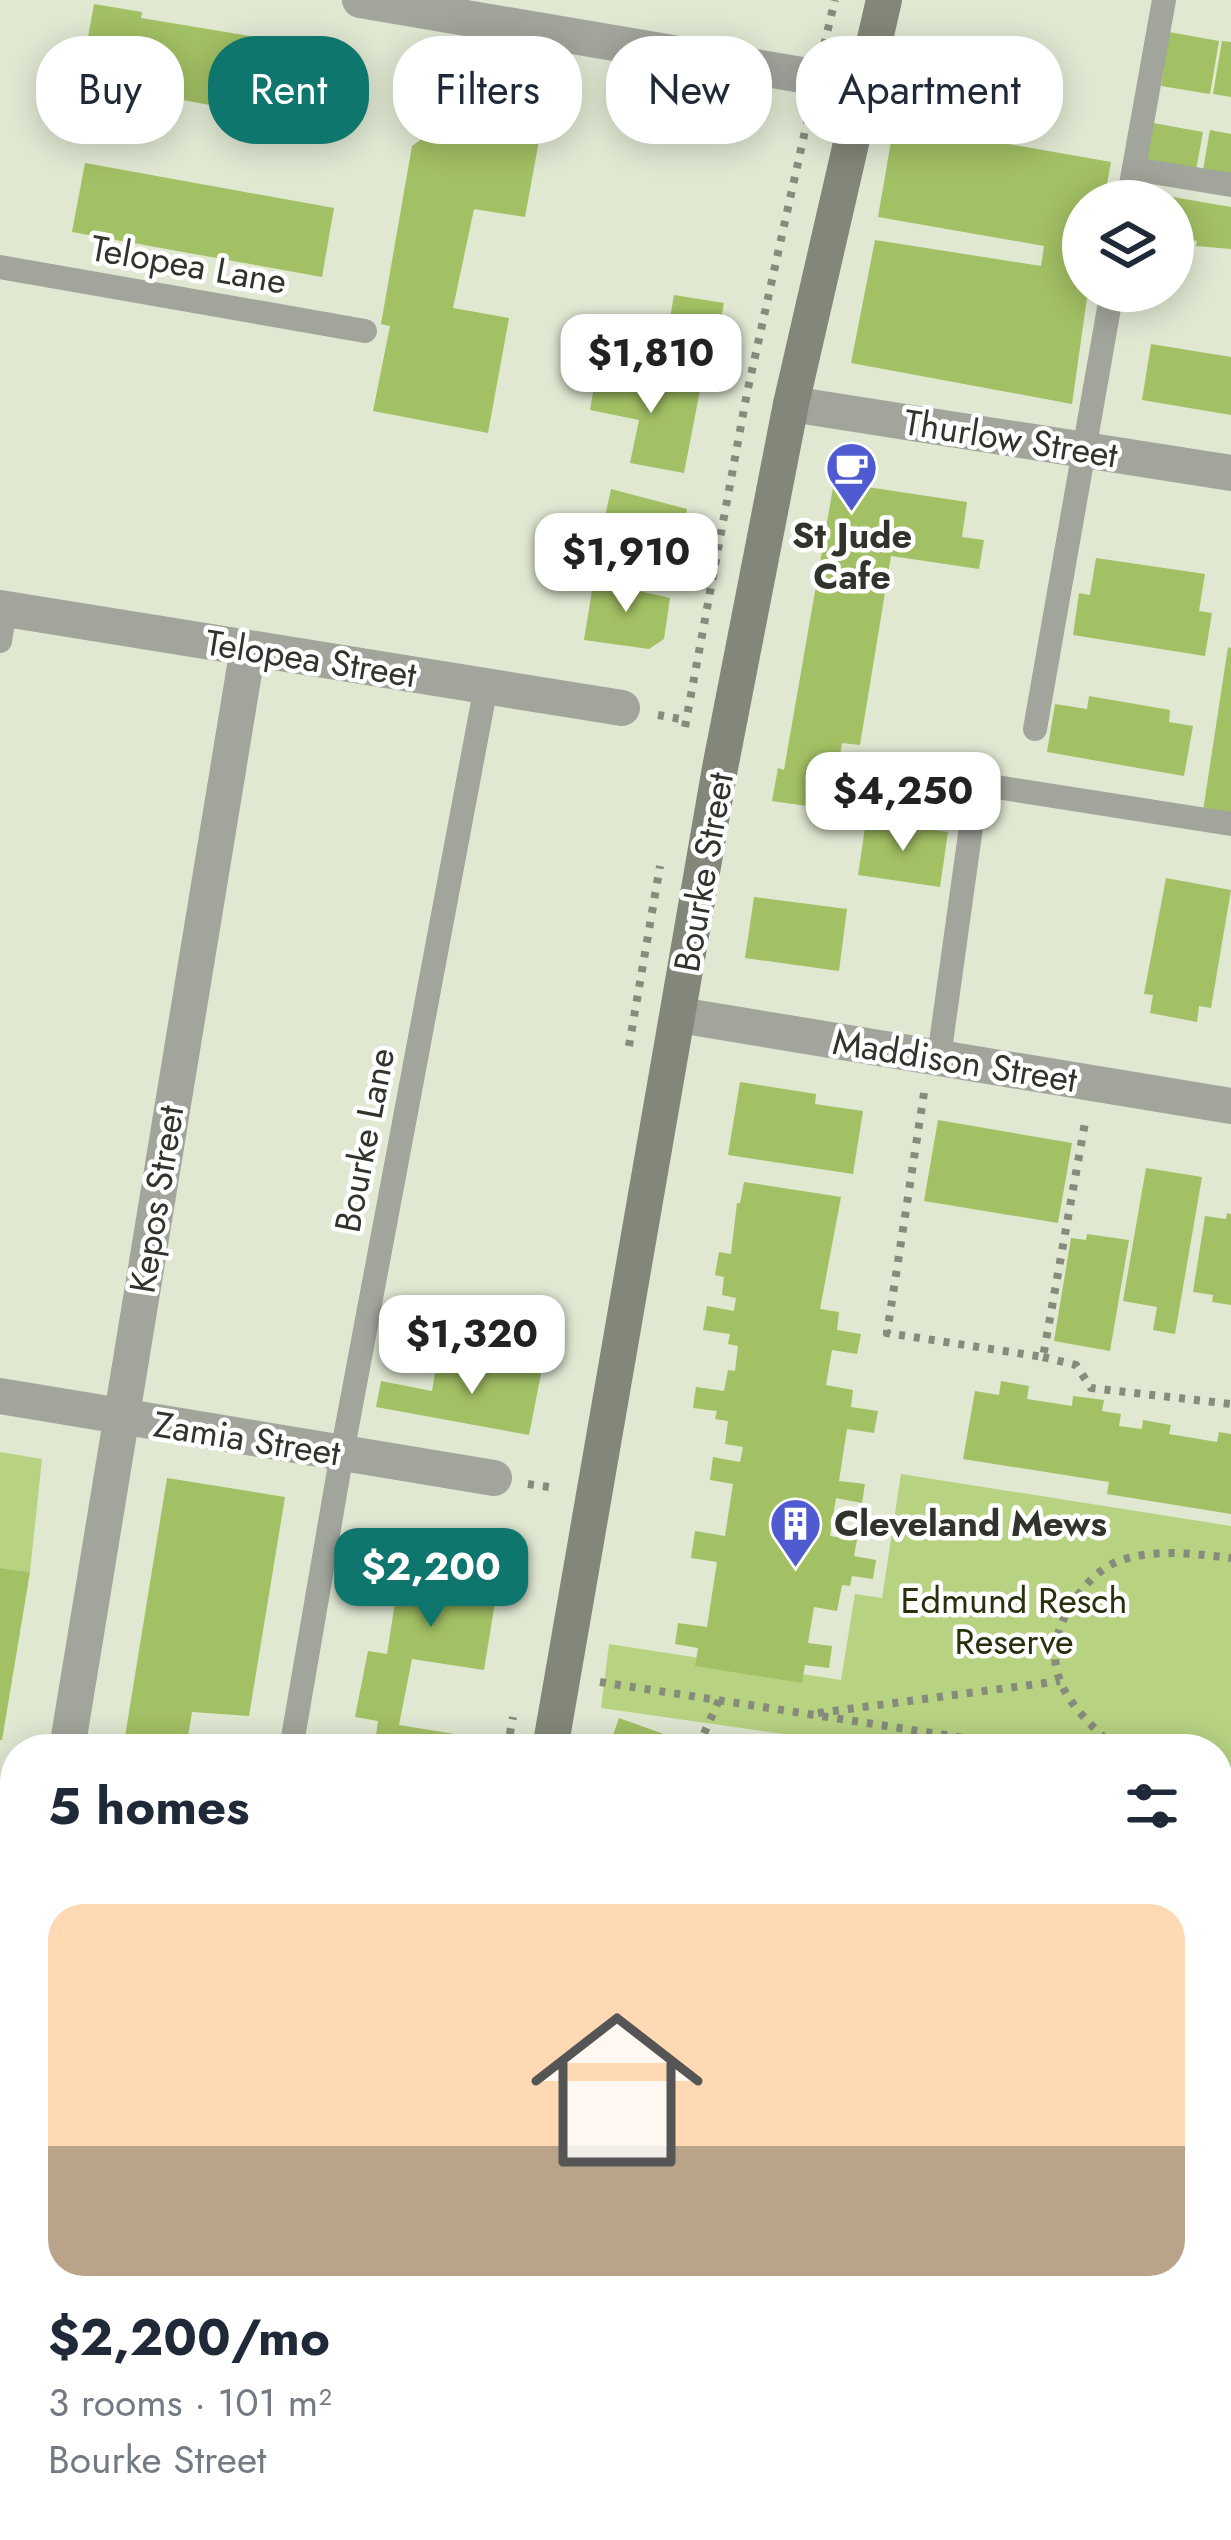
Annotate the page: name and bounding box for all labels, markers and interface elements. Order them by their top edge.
chip: Buy [36,36,184,144]
chip: Rent [208,36,369,144]
chip: Filters [393,36,582,144]
chip: New [606,36,772,144]
chip: Apartment [796,36,1063,144]
map controls [1062,180,1194,312]
button: layers [1062,180,1194,312]
street label: Telopea Lane [87,221,291,307]
pin: $1,810 [553,314,749,416]
text: $1,810 [588,324,714,381]
street label: Thurlow Street [901,395,1122,481]
cafe icon: St Jude Cafe [824,439,880,513]
place label: St Jude Cafe [792,509,912,602]
pin: $1,910 [528,513,724,615]
text: $1,910 [562,523,690,580]
street label: Telopea Street [202,616,420,700]
pin: $4,250 [805,752,1001,854]
text: $4,250 [833,762,973,819]
street label: Bourke Street [660,768,746,976]
street label: Maddison Street [829,1015,1081,1105]
street label: Bourke Lane [321,1043,407,1237]
street label: Kepos Street [116,1101,197,1296]
pin: $1,320 [374,1295,570,1397]
text: $1,320 [406,1305,538,1362]
street label: Zamia Street [150,1398,344,1478]
building icon: Cleveland Mews [767,1495,823,1569]
place label: Cleveland Mews [834,1497,1107,1549]
pin: $2,200 [333,1528,529,1630]
text: $2,200 [361,1538,501,1595]
park label: Edmund Resch Reserve [901,1574,1127,1667]
text: 5 homes [48,1769,250,1843]
icon: filters [1119,1773,1185,1839]
icon: home [509,1982,725,2198]
text: $2,200/mo [48,2300,330,2374]
text: 3 rooms · 101 m² [48,2374,332,2431]
text: Bourke Street [48,2431,266,2488]

